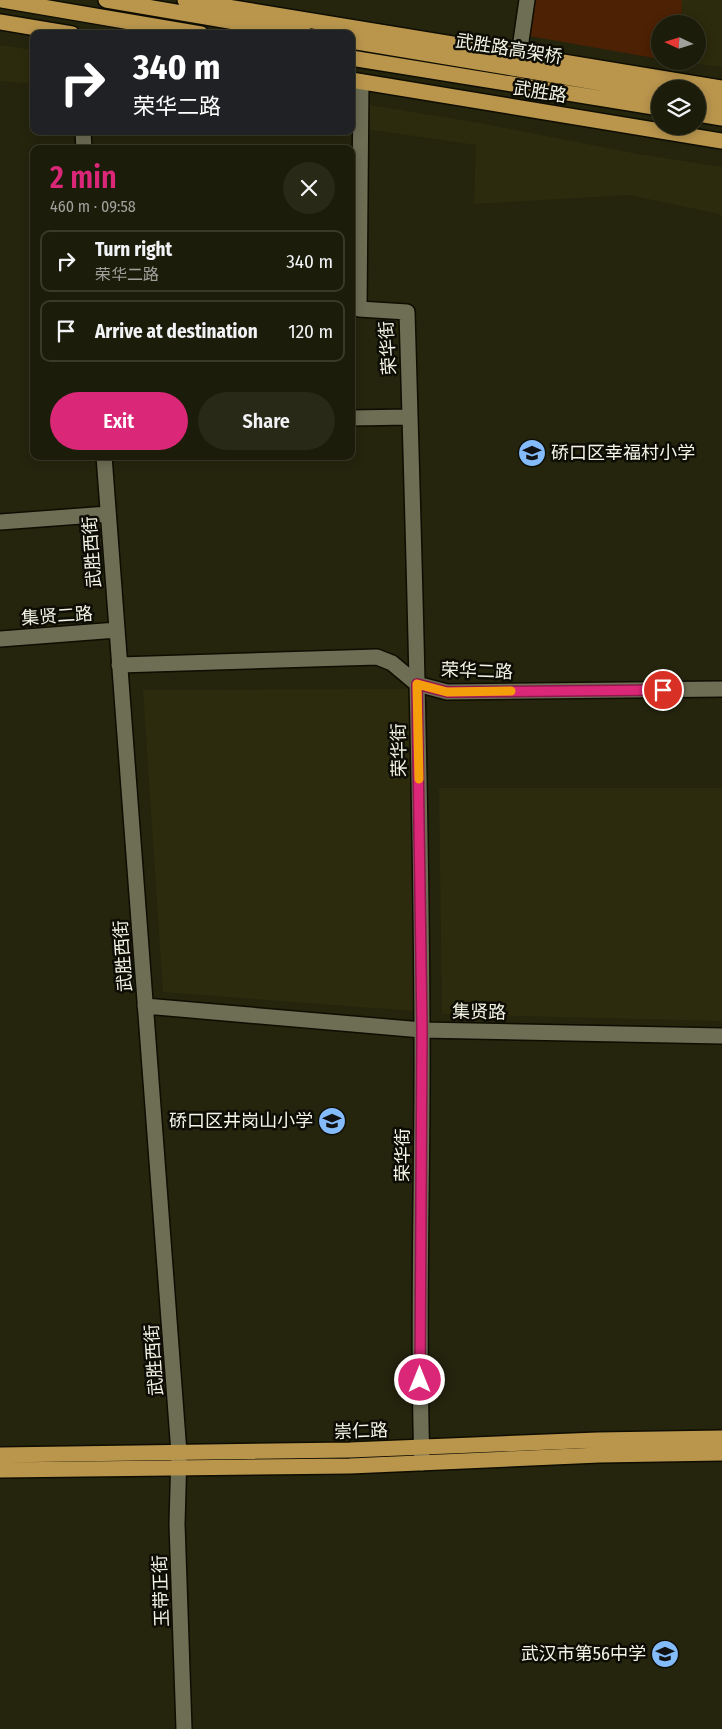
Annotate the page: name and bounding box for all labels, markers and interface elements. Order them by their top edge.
north arrow [651,15,706,70]
map controls [651,15,706,135]
street label: 武胜路高架桥 [454,30,564,68]
text: 340 m [133,46,221,88]
icon: right [50,50,115,115]
street label: 武胜路 [512,77,568,107]
button: layers [651,80,706,135]
text: 荣华二路 [133,93,221,120]
text: 2 min [50,160,117,196]
button: close [283,162,335,214]
text: 460 m · 09:58 [50,197,136,216]
text: Turn right [95,238,172,261]
icon: right [52,247,80,275]
text: 340 m [286,250,333,273]
text: 荣华二路 [95,265,159,284]
icon: arrive [52,317,80,345]
text: Arrive at destination [95,320,258,343]
text: 120 m [288,320,333,343]
street label: 荣华街 [375,320,401,376]
button: Exit [50,392,188,450]
button: Share [198,392,335,450]
school or university icon: 硚口区幸福村小学 [517,438,547,468]
place label: 硚口区幸福村小学 [551,442,695,464]
street label: 武胜西街 [79,515,105,589]
street label: 集贤二路 [20,603,94,629]
street label: 荣华二路 [441,659,513,683]
pin [642,669,684,711]
icon: arrive [649,676,677,704]
street label: 荣华街 [388,723,410,777]
street label: 武胜西街 [110,919,136,993]
street label: 集贤路 [452,1001,506,1023]
school or university icon: 硚口区井岗山小学 [317,1106,347,1136]
place label: 硚口区井岗山小学 [169,1110,313,1132]
street label: 荣华街 [392,1128,414,1182]
street label: 武胜西街 [141,1323,167,1397]
position arrow [393,1353,445,1405]
street label: 崇仁路 [334,1419,388,1443]
street label: 玉带正街 [149,1555,173,1627]
school or university icon: 武汉市第56中学 [650,1639,680,1669]
place label: 武汉市第56中学 [521,1643,646,1665]

